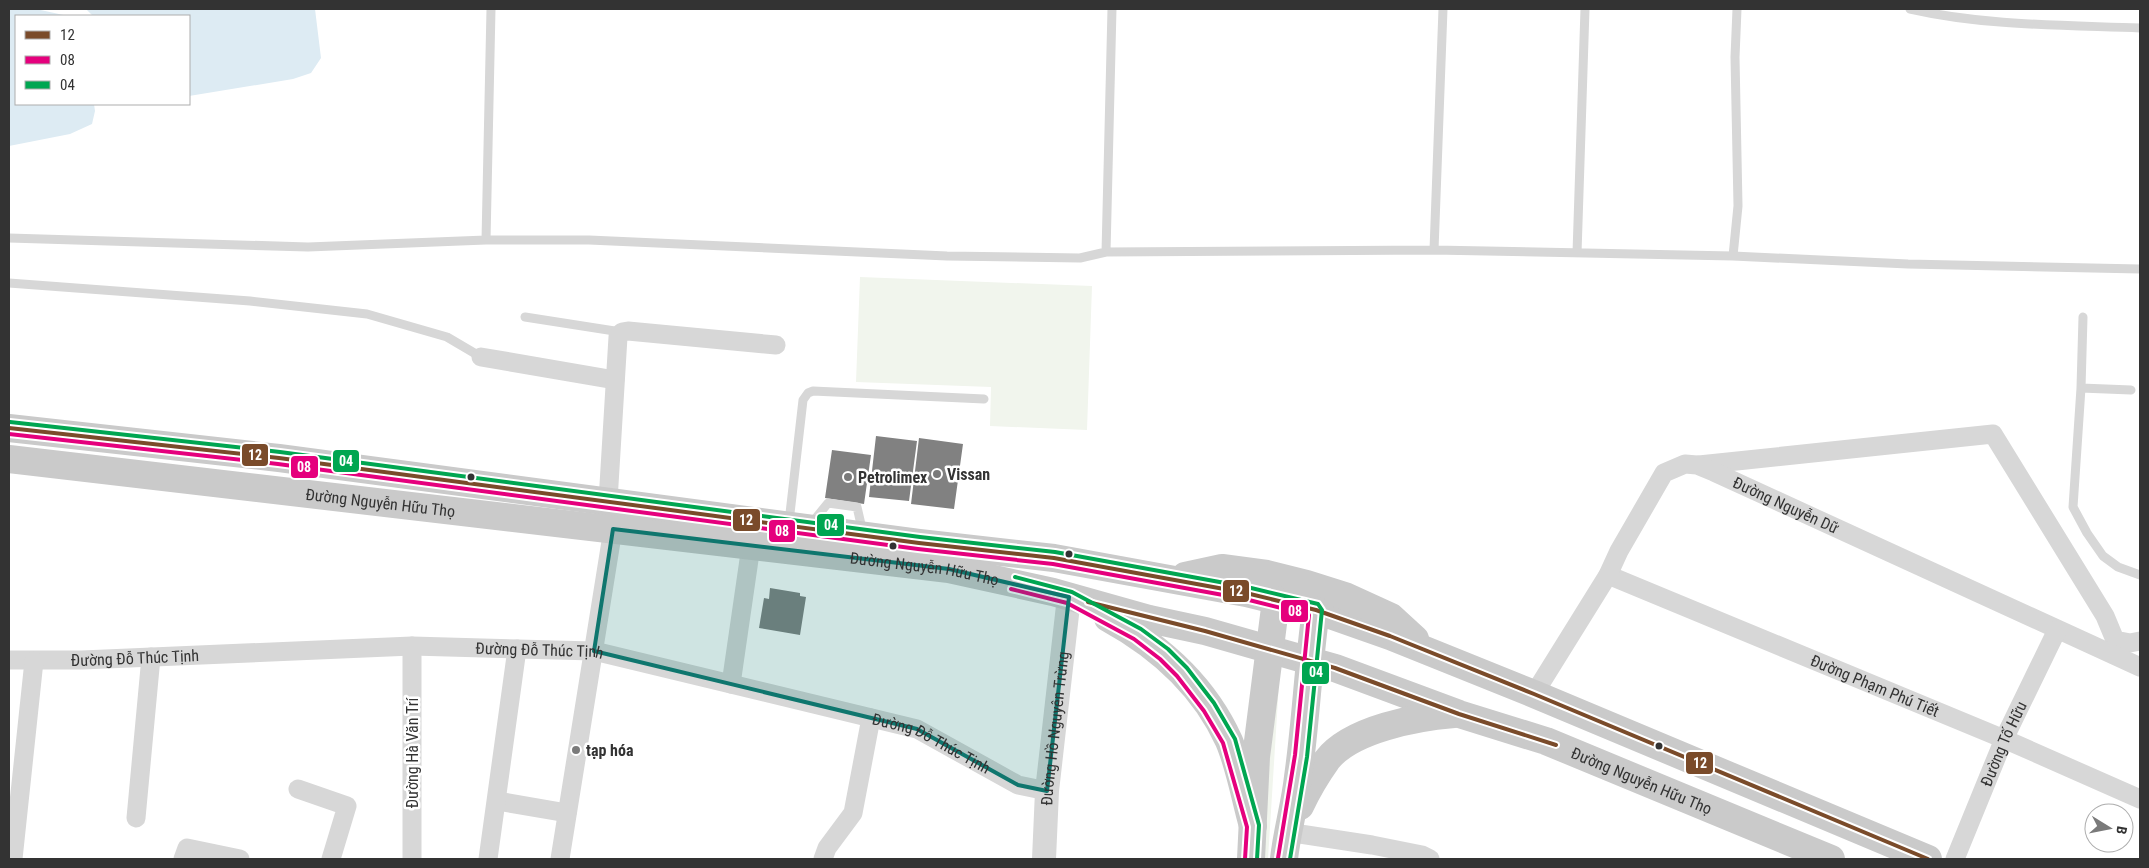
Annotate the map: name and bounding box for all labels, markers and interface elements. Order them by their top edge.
legend [15,15,190,105]
text: 12 [60,26,75,44]
text: 08 [60,51,75,69]
text: 04 [60,76,75,94]
line badge: 12 [241,443,269,467]
text: 12 [248,447,262,463]
line badge: 04 [332,449,360,473]
text: 04 [339,453,353,469]
line badge: 08 [290,455,319,479]
text: 08 [297,459,311,475]
place label: Vissan [947,465,990,484]
place label: Petrolimex [858,468,928,487]
marker: Vissan [931,468,943,480]
marker: Petrolimex [842,471,854,483]
unlabelled marker [466,472,476,482]
street label: Đường Nguyễn Dữ [1730,472,1842,537]
street label: Đường Nguyễn Hữu Thọ [305,484,456,521]
line badge: 12 [732,508,761,532]
text: 12 [739,512,753,528]
line badge: 04 [816,513,845,537]
text: 04 [824,517,838,533]
line badge: 08 [768,519,796,543]
text: 08 [775,523,789,539]
unlabelled marker [888,541,898,551]
street label: Đường Nguyễn Hữu Thọ [849,548,1001,589]
unlabelled marker [1064,549,1074,559]
line badge: 12 [1222,579,1250,603]
text: 12 [1229,583,1243,599]
line badge: 08 [1280,599,1309,623]
text: 08 [1288,603,1302,619]
street label: Đường Đỗ Thúc Tịnh [475,638,606,663]
street label: Đường Đỗ Thúc Tịnh [71,646,199,670]
street label: Đường Hồ Nguyên Trừng [1037,650,1072,806]
street label: Đường Phạm Phú Tiết [1808,650,1942,721]
line badge: 04 [1301,661,1330,685]
text: 04 [1309,664,1323,680]
street label: Đường Hà Văn Trí [403,696,422,808]
street label: Đường Tố Hữu [1976,698,2030,789]
street label: Đường Đỗ Thúc Tịnh [870,709,994,777]
place label: tạp hóa [586,741,634,760]
unlabelled marker [1654,741,1664,751]
street label: Đường Nguyễn Hữu Thọ [1569,743,1715,818]
marker: tạp hóa [570,744,582,756]
line badge: 12 [1685,751,1714,775]
text: 12 [1693,755,1707,771]
north arrow [2084,803,2134,853]
text: B [2113,825,2130,836]

